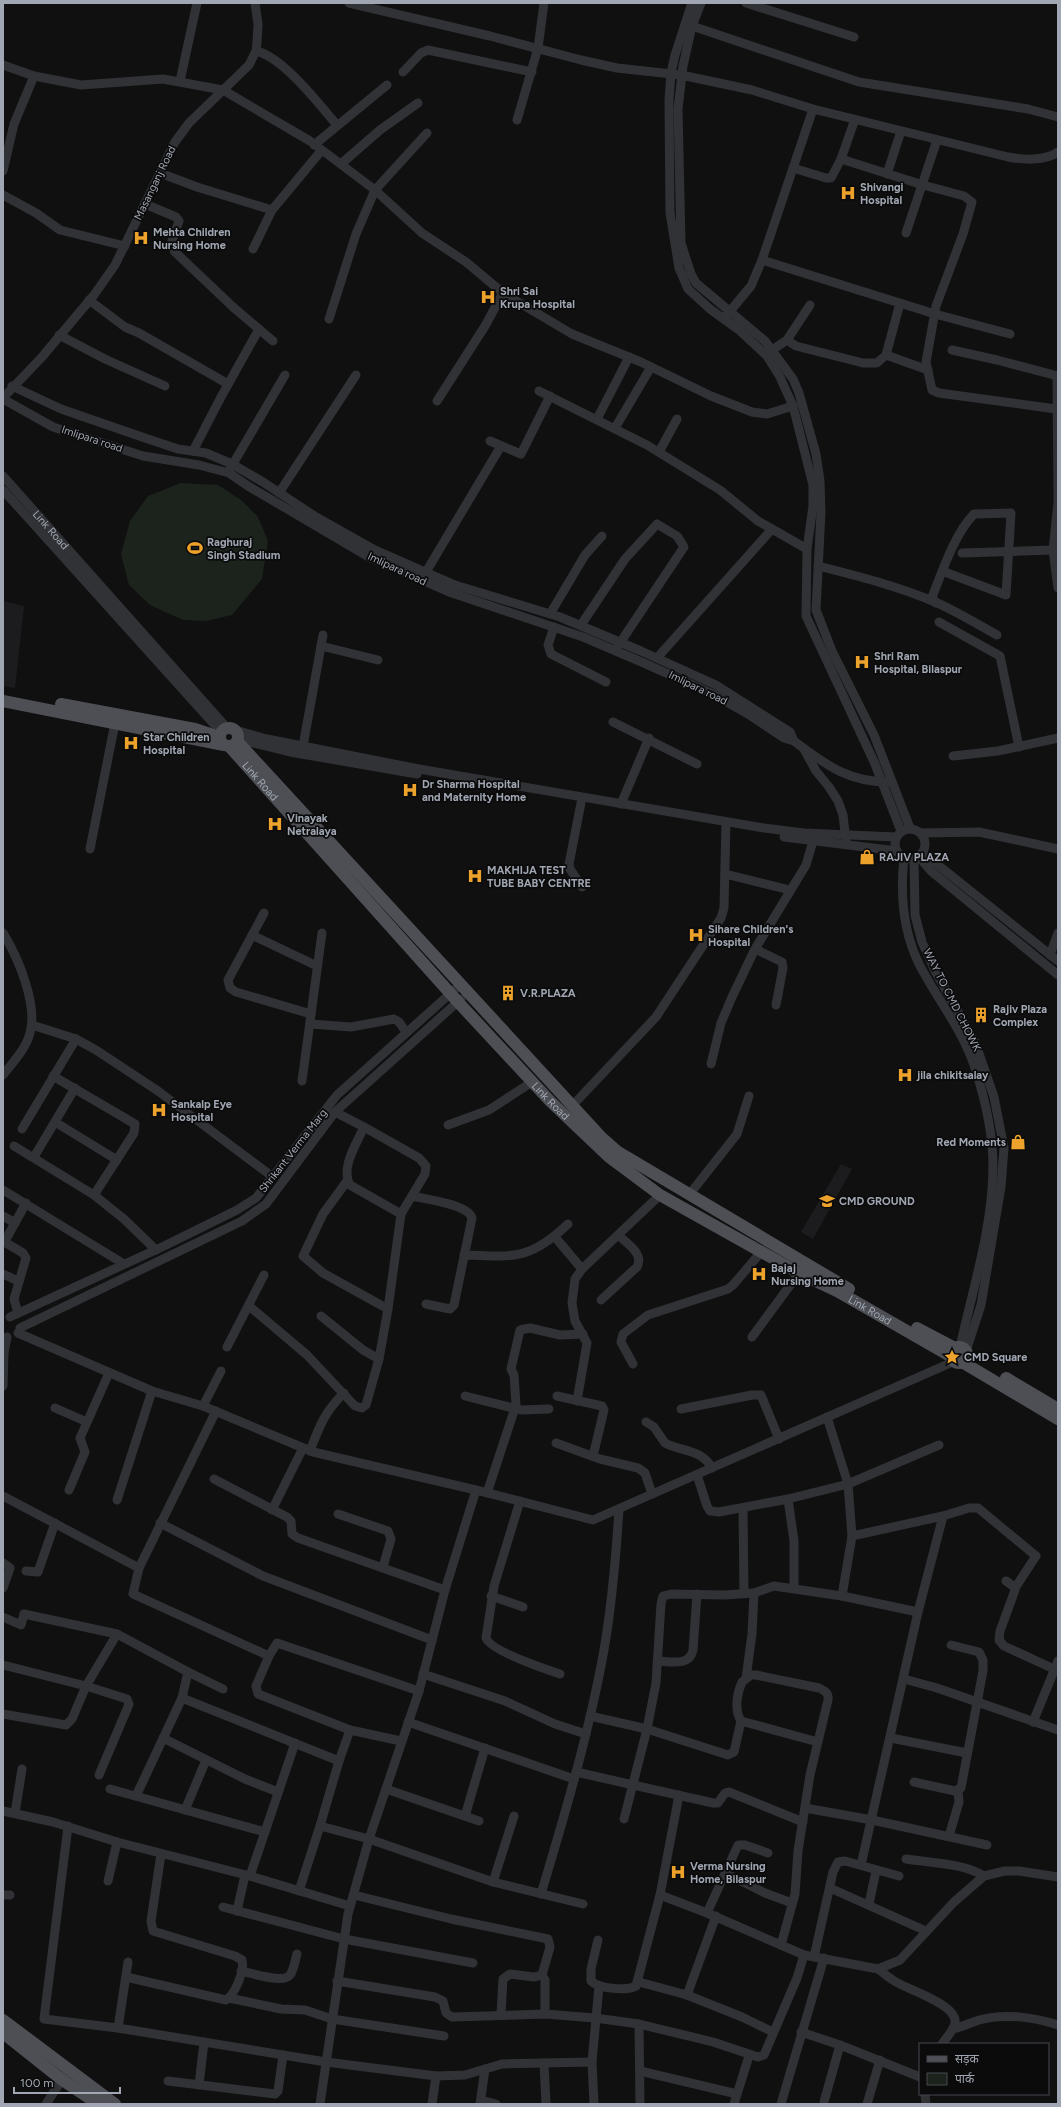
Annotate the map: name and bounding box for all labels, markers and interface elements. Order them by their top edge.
street label: Masanganj Road [131,144,179,222]
place label: Shivangi Hospital [860,181,903,207]
hospital icon: Shivangi Hospital [839,184,857,202]
place label: Mehta Children Nursing Home [153,226,230,252]
hospital icon: Mehta Children Nursing Home [132,229,150,247]
place label: Shri Sai Krupa Hospital [500,285,575,311]
hospital icon: Shri Sai Krupa Hospital [479,288,497,306]
street label: Imlipara road [60,423,124,455]
street label: Link Road [30,508,72,552]
place label: Raghuraj Singh Stadium [207,536,281,562]
sports icon: Raghuraj Singh Stadium [186,539,204,557]
street label: Imlipara road [365,550,429,588]
place label: Shri Ram Hospital, Bilaspur [874,650,963,676]
hospital icon: Shri Ram Hospital, Bilaspur [853,653,871,671]
street label: Imlipara road [667,668,729,708]
place label: Star Children Hospital [143,731,210,757]
hospital icon: Star Children Hospital [122,734,140,752]
street label: Link Road [240,759,281,803]
place label: Dr Sharma Hospital and Maternity Home [422,778,526,804]
hospital icon: Dr Sharma Hospital and Maternity Home [401,781,419,799]
place label: Vinayak Netralaya [287,812,337,838]
hospital icon: Vinayak Netralaya [266,815,284,833]
shop icon: RAJIV PLAZA [858,848,876,866]
place label: RAJIV PLAZA [879,851,949,864]
place label: MAKHIJA TEST TUBE BABY CENTRE [487,864,591,890]
hospital icon: MAKHIJA TEST TUBE BABY CENTRE [466,867,484,885]
place label: Sihare Children's Hospital [708,923,793,949]
hospital icon: Sihare Children's Hospital [687,926,705,944]
street label: WAY TO CMD CHOWK [920,946,984,1054]
building icon: V.R.PLAZA [499,984,517,1002]
place label: V.R.PLAZA [520,987,576,1000]
place label: Rajiv Plaza Complex [993,1003,1047,1029]
building icon: Rajiv Plaza Complex [972,1006,990,1024]
hospital icon: jila chikitsalay [896,1066,914,1084]
place label: jila chikitsalay [916,1069,989,1082]
street label: Link Road [529,1079,572,1122]
place label: Sankalp Eye Hospital [171,1098,232,1124]
hospital icon: Sankalp Eye Hospital [150,1101,168,1119]
street label: Shrikant Verma Marg [256,1107,330,1195]
shop icon: Red Moments [1009,1133,1027,1151]
place label: Red Moments [936,1136,1006,1149]
school or university icon: CMD GROUND [818,1192,836,1210]
place label: CMD GROUND [839,1195,915,1208]
place label: Bajaj Nursing Home [771,1262,844,1288]
hospital icon: Bajaj Nursing Home [750,1265,768,1283]
street label: Link Road [846,1292,894,1327]
place icon: CMD Square [943,1348,961,1366]
place label: CMD Square [964,1351,1027,1364]
place label: Verma Nursing Home, Bilaspur [690,1860,767,1886]
hospital icon: Verma Nursing Home, Bilaspur [669,1863,687,1881]
legend [919,2043,1049,2095]
text: सड़क [955,2052,980,2066]
scale bar [14,2069,120,2095]
text: पार्क [955,2072,975,2086]
text: 100 m [20,2076,54,2090]

